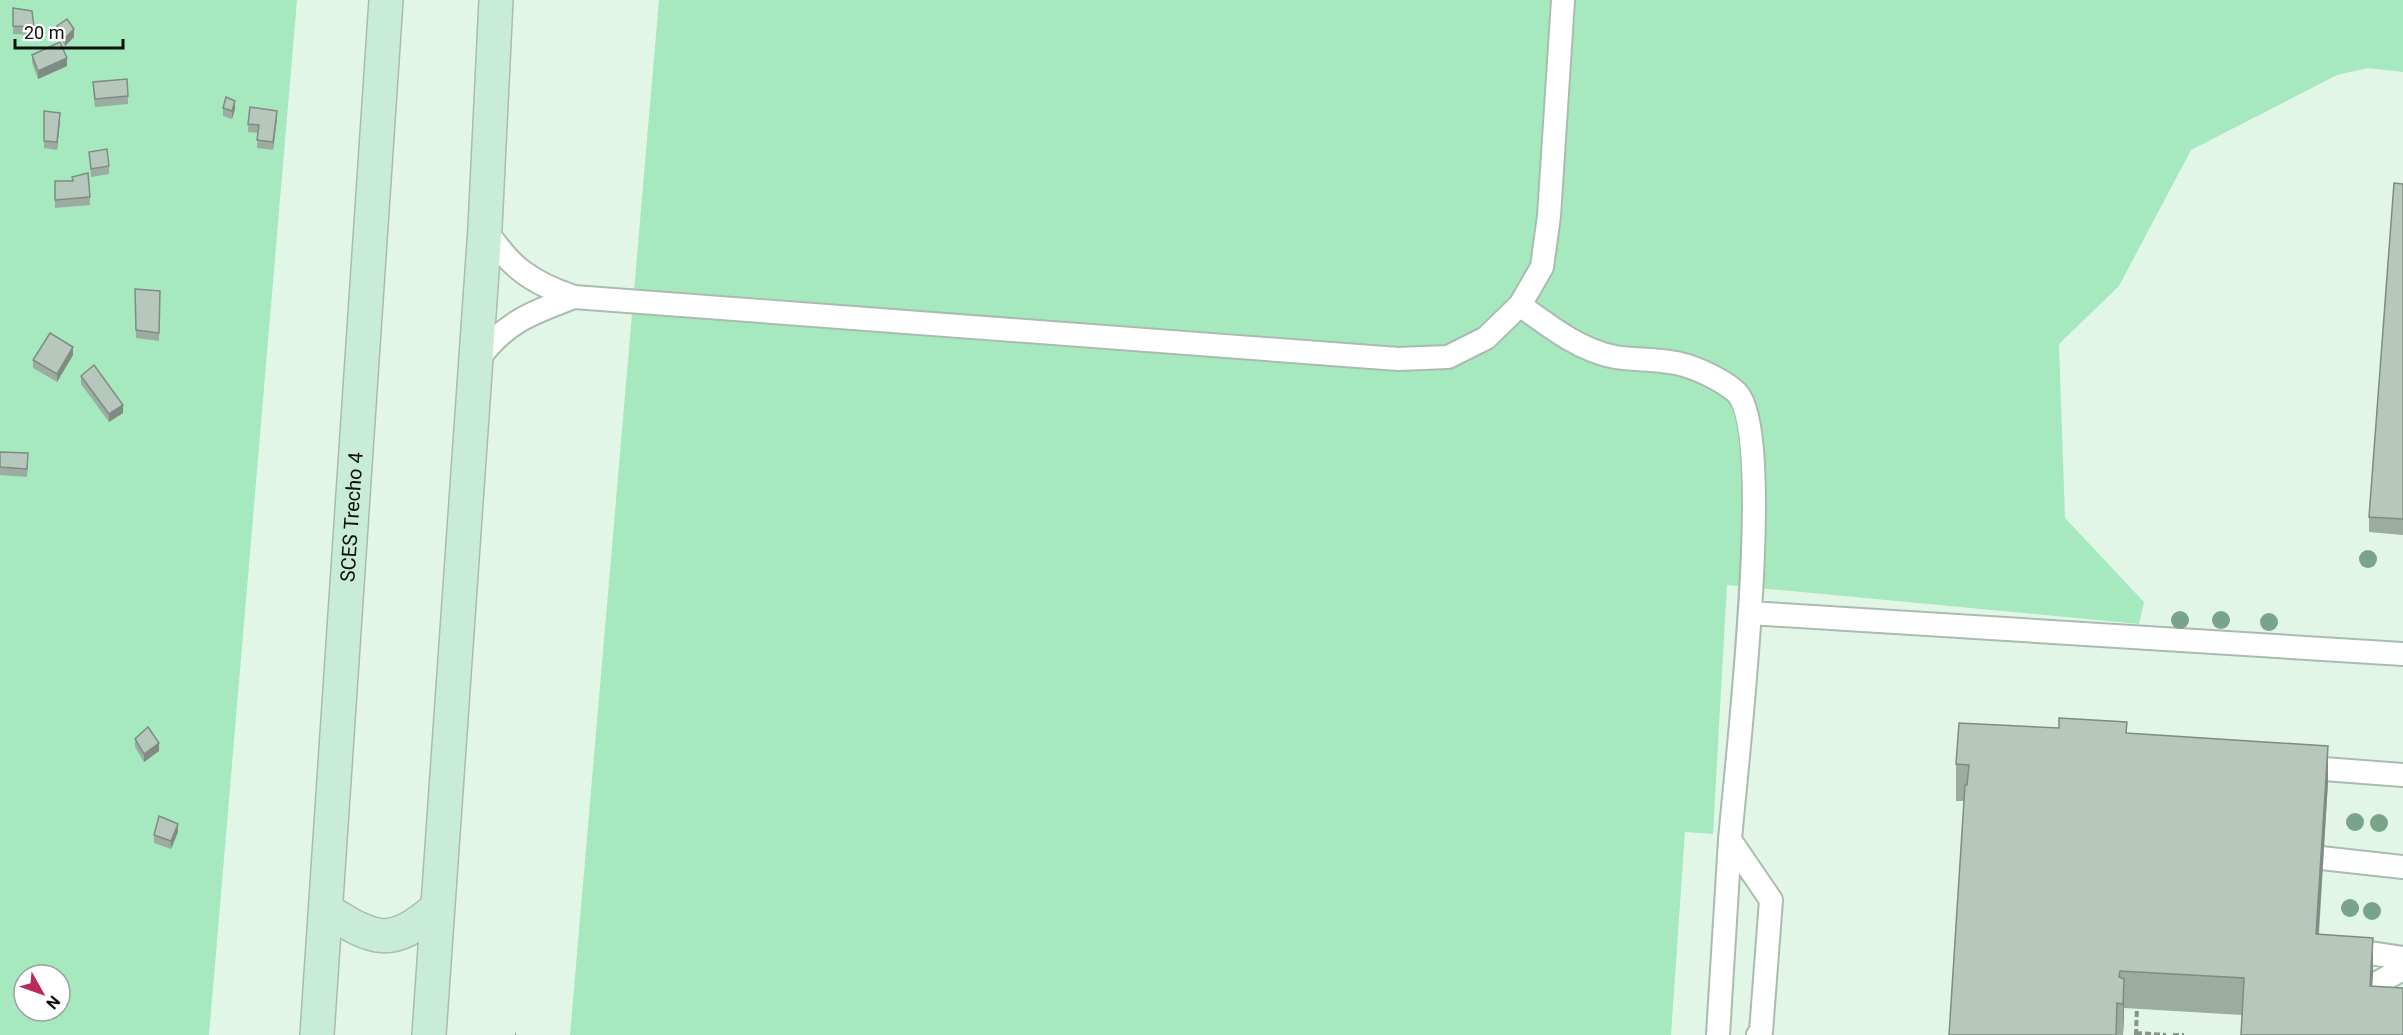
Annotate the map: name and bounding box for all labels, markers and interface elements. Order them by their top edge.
scale bar [15,12,123,50]
text: 20 m [24,22,64,43]
street label: SCES Trecho 4 [335,451,368,583]
north arrow [12,963,72,1023]
text: N [42,992,64,1013]

